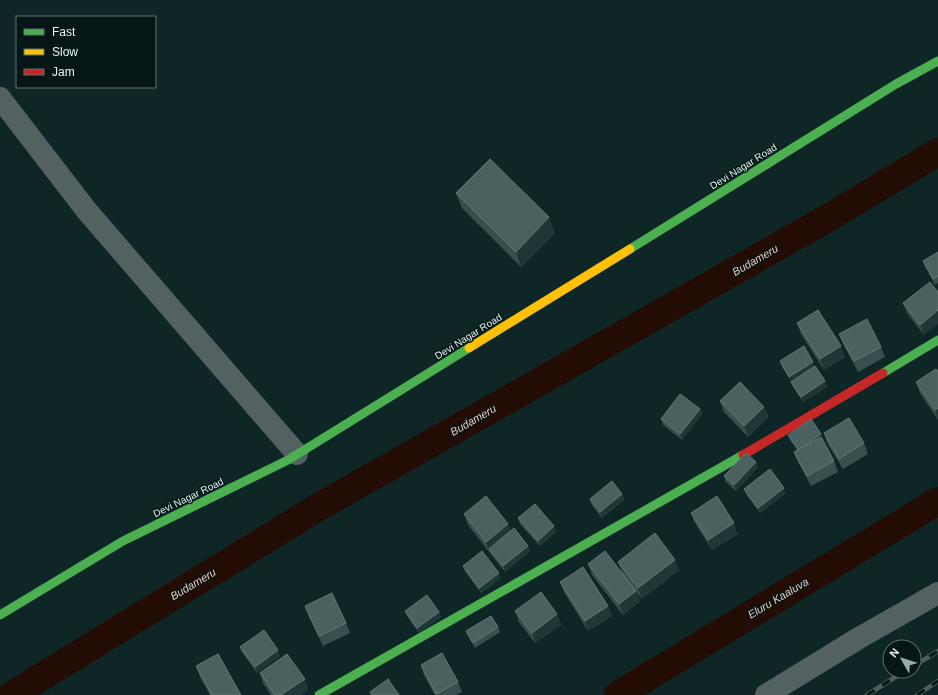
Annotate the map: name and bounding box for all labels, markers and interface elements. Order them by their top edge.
legend [16,16,156,88]
text: Fast [52,25,76,39]
text: Slow [52,45,78,59]
text: Jam [52,65,75,79]
street label: Devi Nagar Road [708,141,779,191]
water label: Budameru [730,242,780,278]
street label: Devi Nagar Road [433,311,504,361]
water label: Budameru [448,402,498,438]
street label: Devi Nagar Road [151,476,225,519]
water label: Budameru [168,566,218,602]
water label: Eluru Kaaluva [746,575,810,621]
north arrow [882,639,922,679]
text: N [887,646,901,660]

